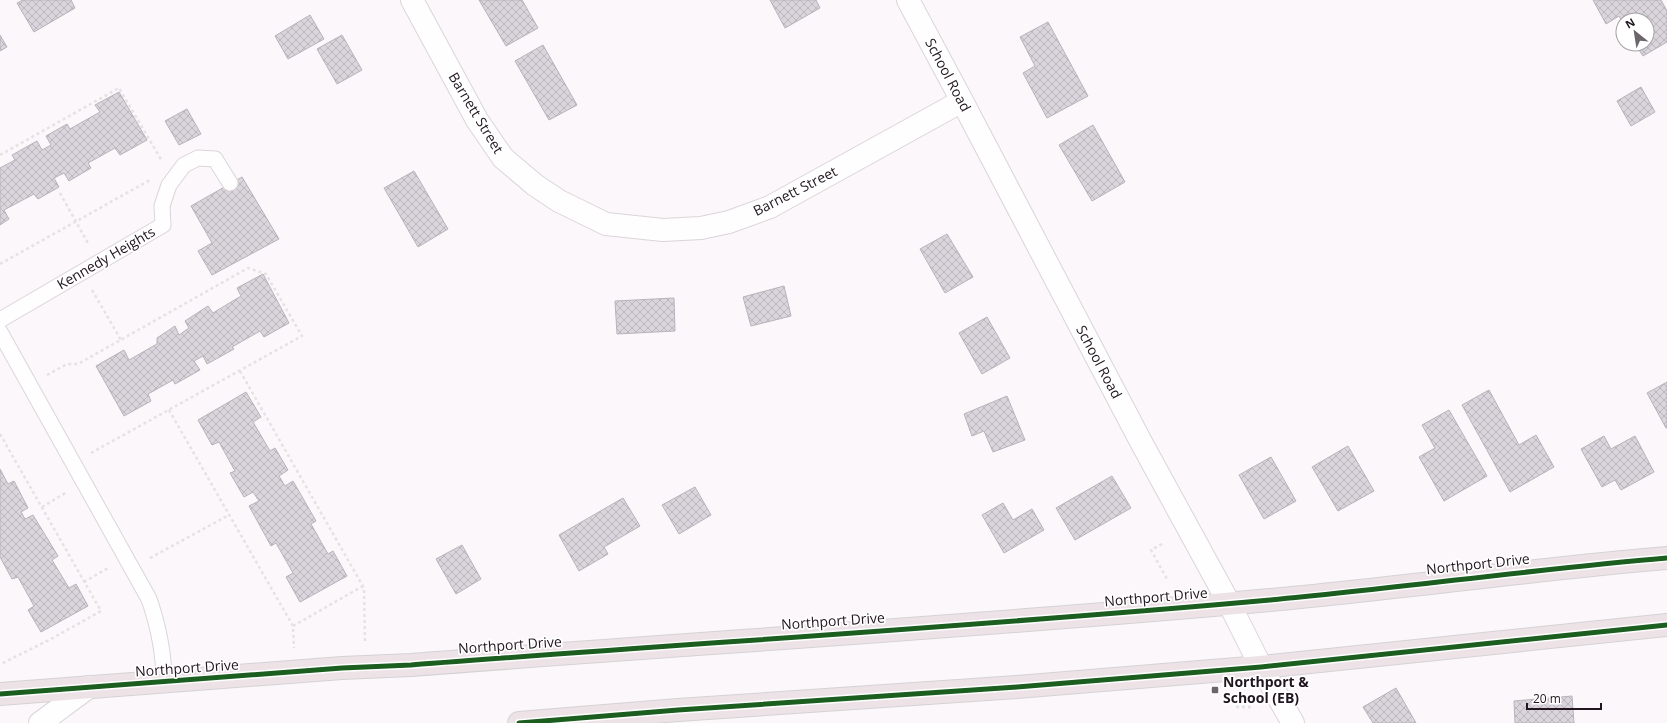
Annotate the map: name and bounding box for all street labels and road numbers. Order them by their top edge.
street label: School Road [921,35,976,115]
street label: Barnett Street [445,69,508,157]
street label: Barnett Street [750,161,840,220]
street label: Kennedy Heights [53,222,159,293]
street label: School Road [1072,322,1127,402]
street label: Northport Drive [1425,549,1531,578]
street label: Northport Drive [1103,583,1209,610]
street label: Northport Drive [780,607,886,634]
street label: Northport Drive [457,631,563,658]
street label: Northport Drive [134,654,240,681]

